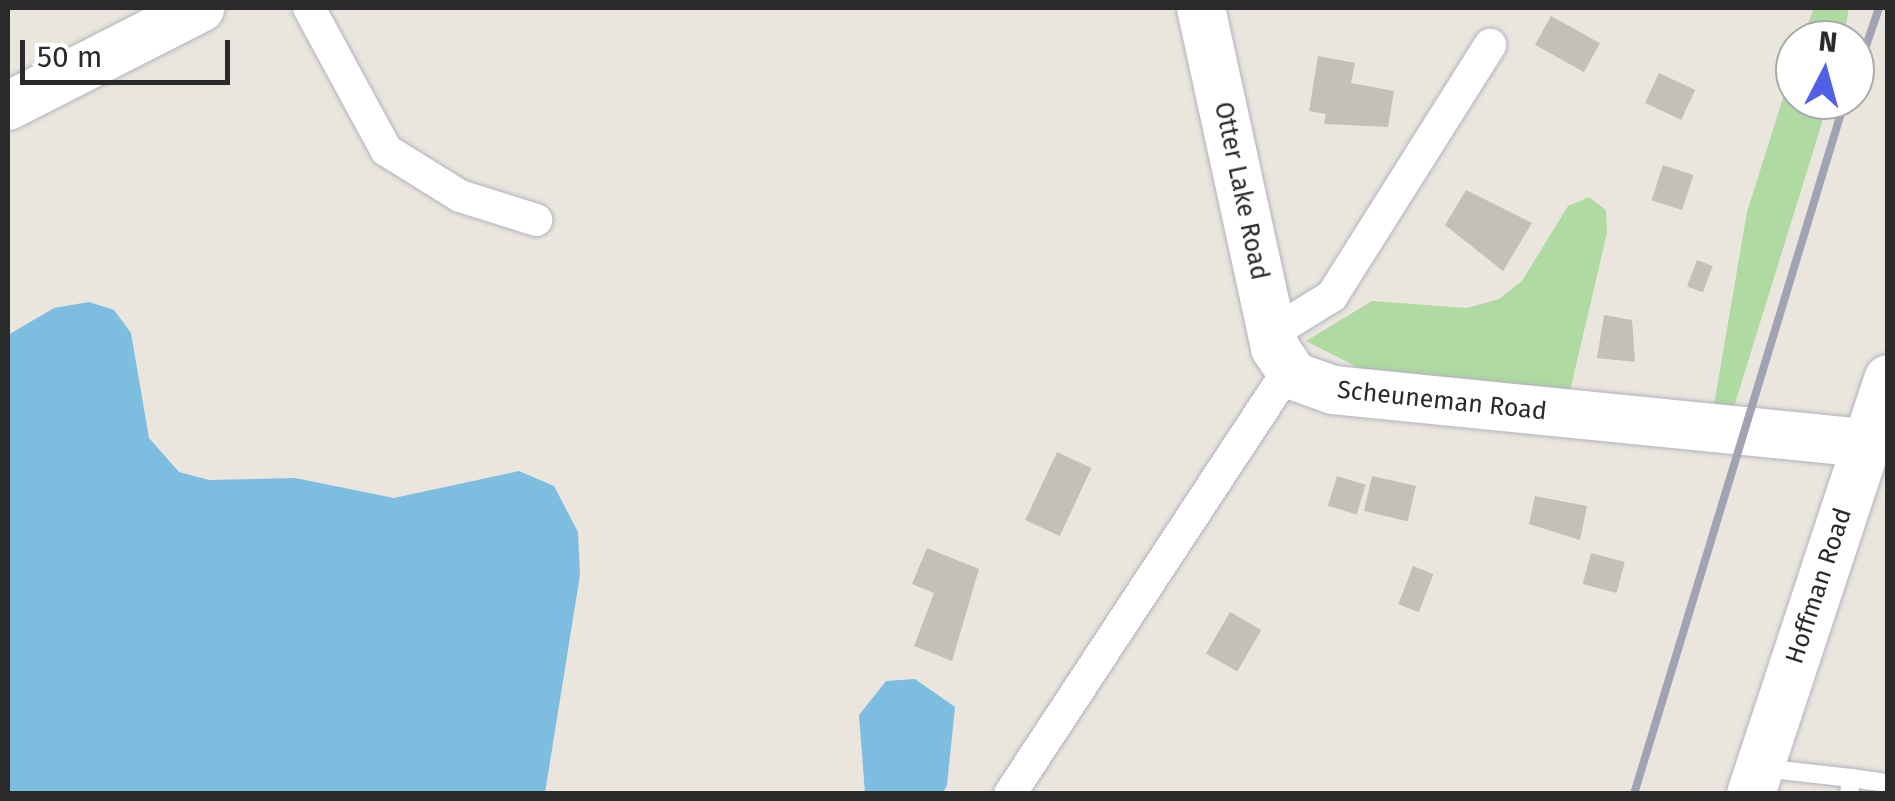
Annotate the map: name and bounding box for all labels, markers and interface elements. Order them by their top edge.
scale bar [25,20,235,82]
north arrow [1775,20,1875,120]
text: N [1817,24,1839,59]
text: 50 m [37,39,102,75]
street label: Otter Lake Road [1207,99,1275,283]
street label: Scheuneman Road [1336,375,1548,427]
street label: Hoffman Road [1780,504,1858,668]

